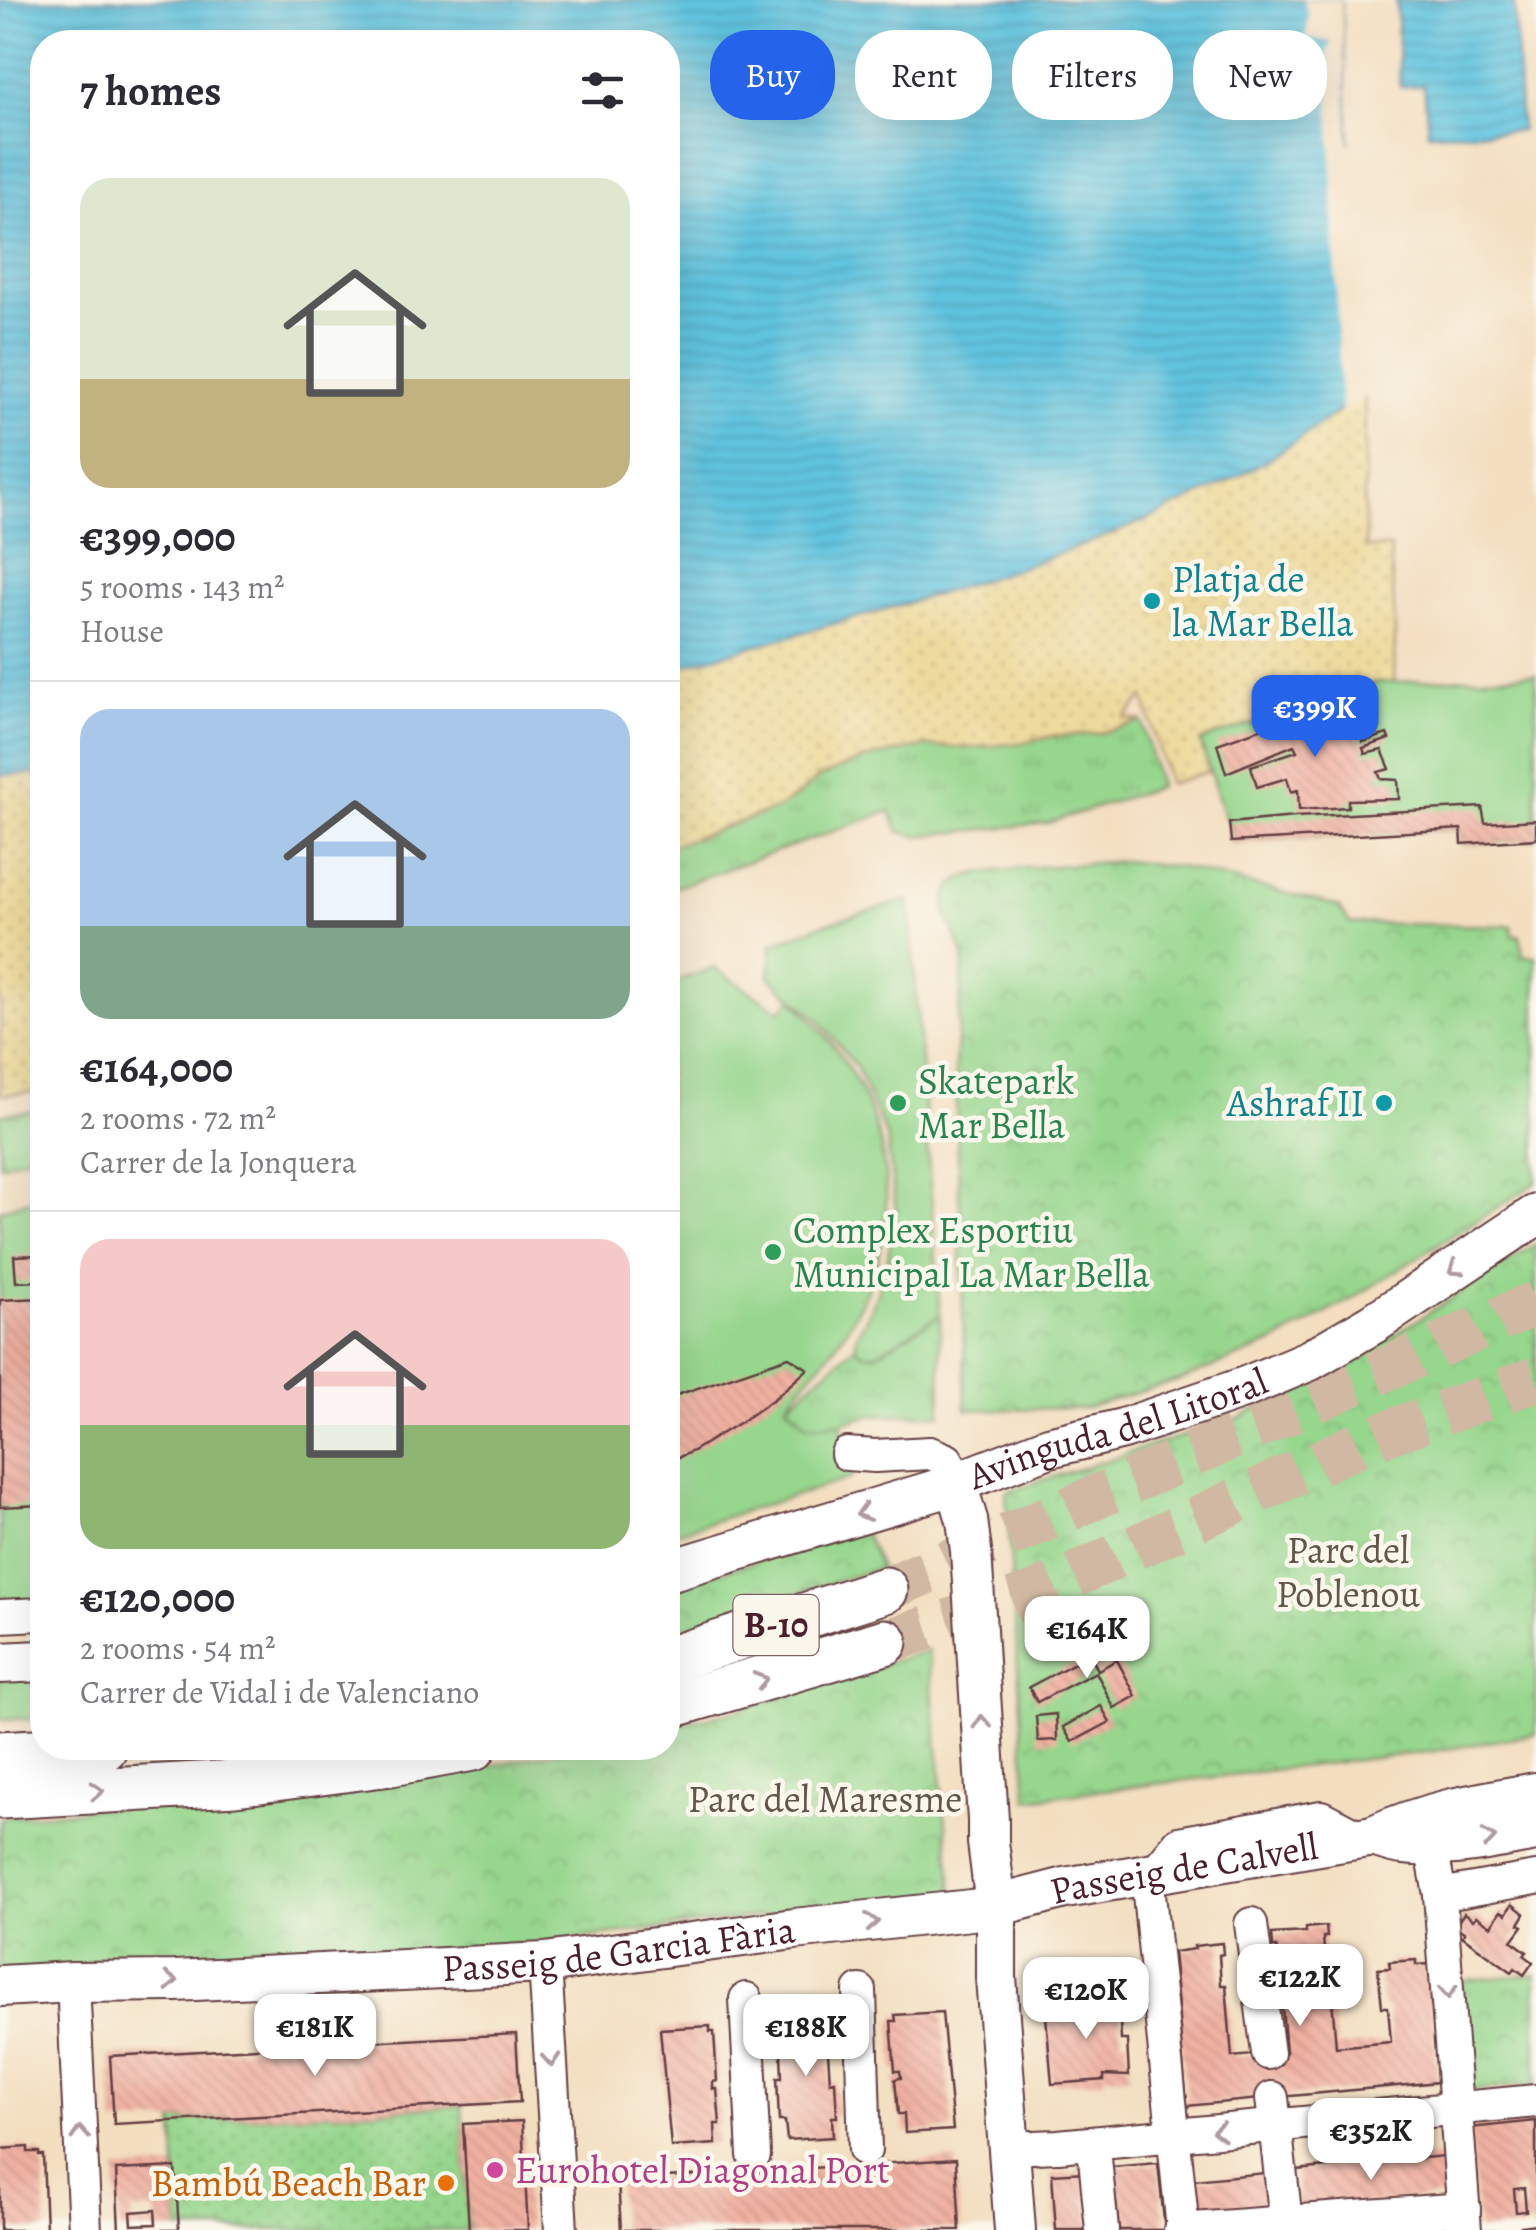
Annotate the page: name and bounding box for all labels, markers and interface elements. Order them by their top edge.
chip: Buy [710,30,835,120]
chip: Rent [855,30,992,120]
chip: Filters [1012,30,1173,120]
chip: New [1193,30,1327,120]
text: 7 homes [80,62,221,119]
icon: filters [575,63,630,118]
icon: home [265,243,445,423]
text: €399,000 [80,508,236,565]
place label: Platja de la Mar Bella [1172,553,1354,649]
text: 5 rooms · 143 m² [80,565,285,609]
marker: Platja de la Mar Bella [1141,590,1163,612]
text: House [80,609,164,653]
pin: €399K [1245,675,1385,760]
text: €399K [1274,685,1356,729]
icon: home [265,774,445,954]
text: €164,000 [80,1039,233,1096]
place label: Skatepark Mar Bella [918,1055,1074,1151]
place label: Ashraf II [1226,1077,1364,1129]
marker: Skatepark Mar Bella [887,1092,909,1114]
marker: Ashraf II [1373,1092,1395,1114]
text: 2 rooms · 72 m² [80,1096,276,1140]
text: Carrer de la Jonquera [80,1140,357,1184]
place label: Complex Esportiu Municipal La Mar Bella [793,1204,1150,1300]
marker: Complex Esportiu Municipal La Mar Bella [762,1241,784,1263]
one-way arrow [1447,1257,1466,1275]
icon: home [265,1304,445,1484]
street label: Avinguda del Litoral [959,1355,1275,1502]
one-way arrow [855,1501,872,1522]
park label: Parc del Poblenou [1276,1524,1420,1620]
text: €120,000 [80,1569,235,1626]
road number: B-10 [734,1595,818,1655]
pin: €164K [1017,1596,1157,1681]
text: €164K [1047,1606,1127,1650]
text: 2 rooms · 54 m² [80,1626,276,1670]
text: Carrer de Vidal i de Valenciano [80,1670,479,1714]
one-way arrow [752,1671,769,1692]
one-way arrow [972,1714,993,1730]
park label: Parc del Maresme [688,1773,962,1825]
one-way arrow [90,1781,106,1802]
street label: Passeig de Calvell [1044,1820,1321,1917]
one-way arrow [1481,1829,1497,1850]
street label: Passeig de Garcia Fària [441,1903,799,1994]
one-way arrow [865,1912,881,1933]
pin: €122K [1230,1944,1370,2029]
text: €122K [1259,1954,1341,1998]
pin: €120K [1016,1957,1156,2042]
text: €120K [1045,1967,1127,2011]
one-way arrow [163,1970,179,1991]
one-way arrow [1436,1985,1458,2001]
pin: €181K [245,1994,385,2079]
pin: €188K [736,1994,876,2079]
text: €181K [276,2004,354,2048]
text: €188K [765,2004,847,2048]
one-way arrow [540,2052,561,2068]
pin: €352K [1301,2098,1441,2183]
text: €352K [1330,2108,1412,2152]
one-way arrow [1210,2119,1226,2141]
one-way arrow [70,2124,91,2140]
place label: Eurohotel Diagonal Port [515,2144,890,2196]
place label: Bambú Beach Bar [151,2157,426,2209]
marker: Eurohotel Diagonal Port [484,2159,506,2181]
marker: Bambú Beach Bar [435,2172,457,2194]

